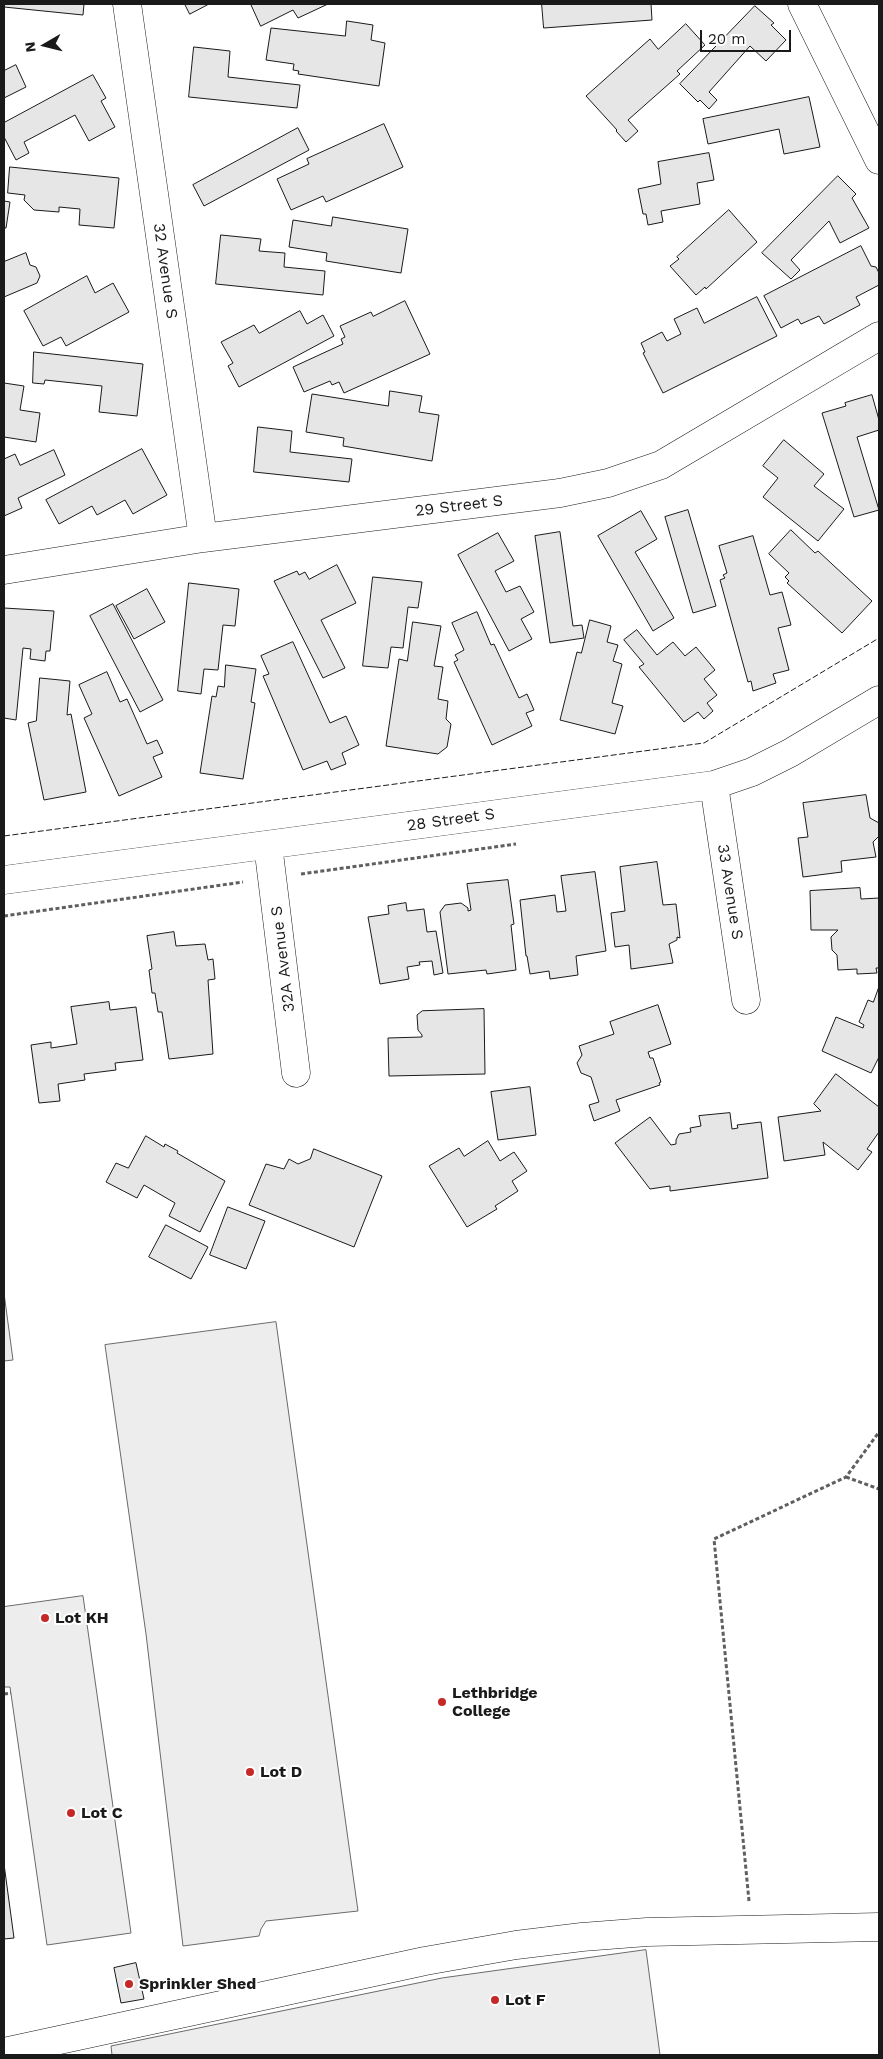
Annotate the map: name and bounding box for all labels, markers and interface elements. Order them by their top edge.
north arrow [20,20,70,70]
scale bar [703,20,794,52]
text: 20 m [708,30,746,48]
text: N [22,41,39,53]
street label: 32 Avenue S [149,222,181,320]
street label: 29 Street S [414,491,504,521]
street label: 28 Street S [406,804,496,836]
street label: 33 Avenue S [713,843,747,941]
street label: 32A Avenue S [267,905,299,1013]
place label: Lot KH [55,1608,109,1628]
marker: Lot KH [39,1612,51,1624]
place label: Lethbridge College [452,1683,538,1721]
marker: Lethbridge College [436,1696,448,1708]
place label: Lot D [260,1762,302,1782]
marker: Lot D [244,1766,256,1778]
place label: Lot C [81,1803,123,1823]
marker: Lot C [65,1807,77,1819]
place label: Sprinkler Shed [139,1974,256,1994]
marker: Sprinkler Shed [123,1978,135,1990]
place label: Lot F [505,1990,545,2010]
marker: Lot F [489,1994,501,2006]

